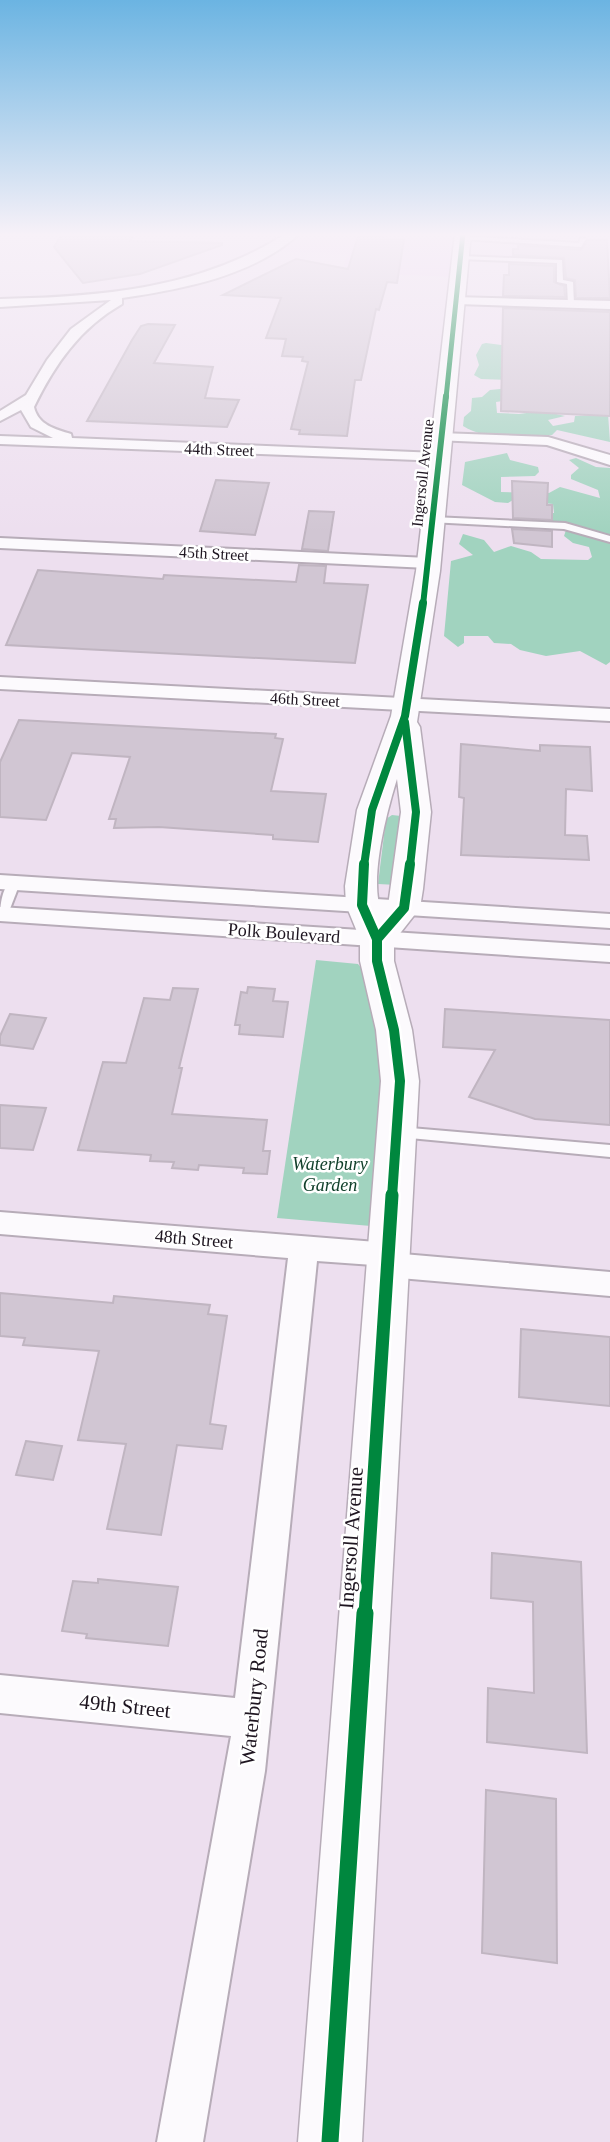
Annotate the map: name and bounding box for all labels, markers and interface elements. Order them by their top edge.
street label: Ingersoll Avenue [408,418,438,528]
street label: 44th Street [184,440,255,459]
street label: 45th Street [179,543,250,564]
street label: 46th Street [270,689,341,710]
street label: Polk Boulevard [227,919,341,947]
park label: Waterbury Garden [292,1154,368,1195]
street label: 48th Street [154,1226,234,1252]
street label: Ingersoll Avenue [334,1466,368,1610]
street label: Waterbury Road [235,1627,273,1767]
street label: 49th Street [78,1689,172,1723]

